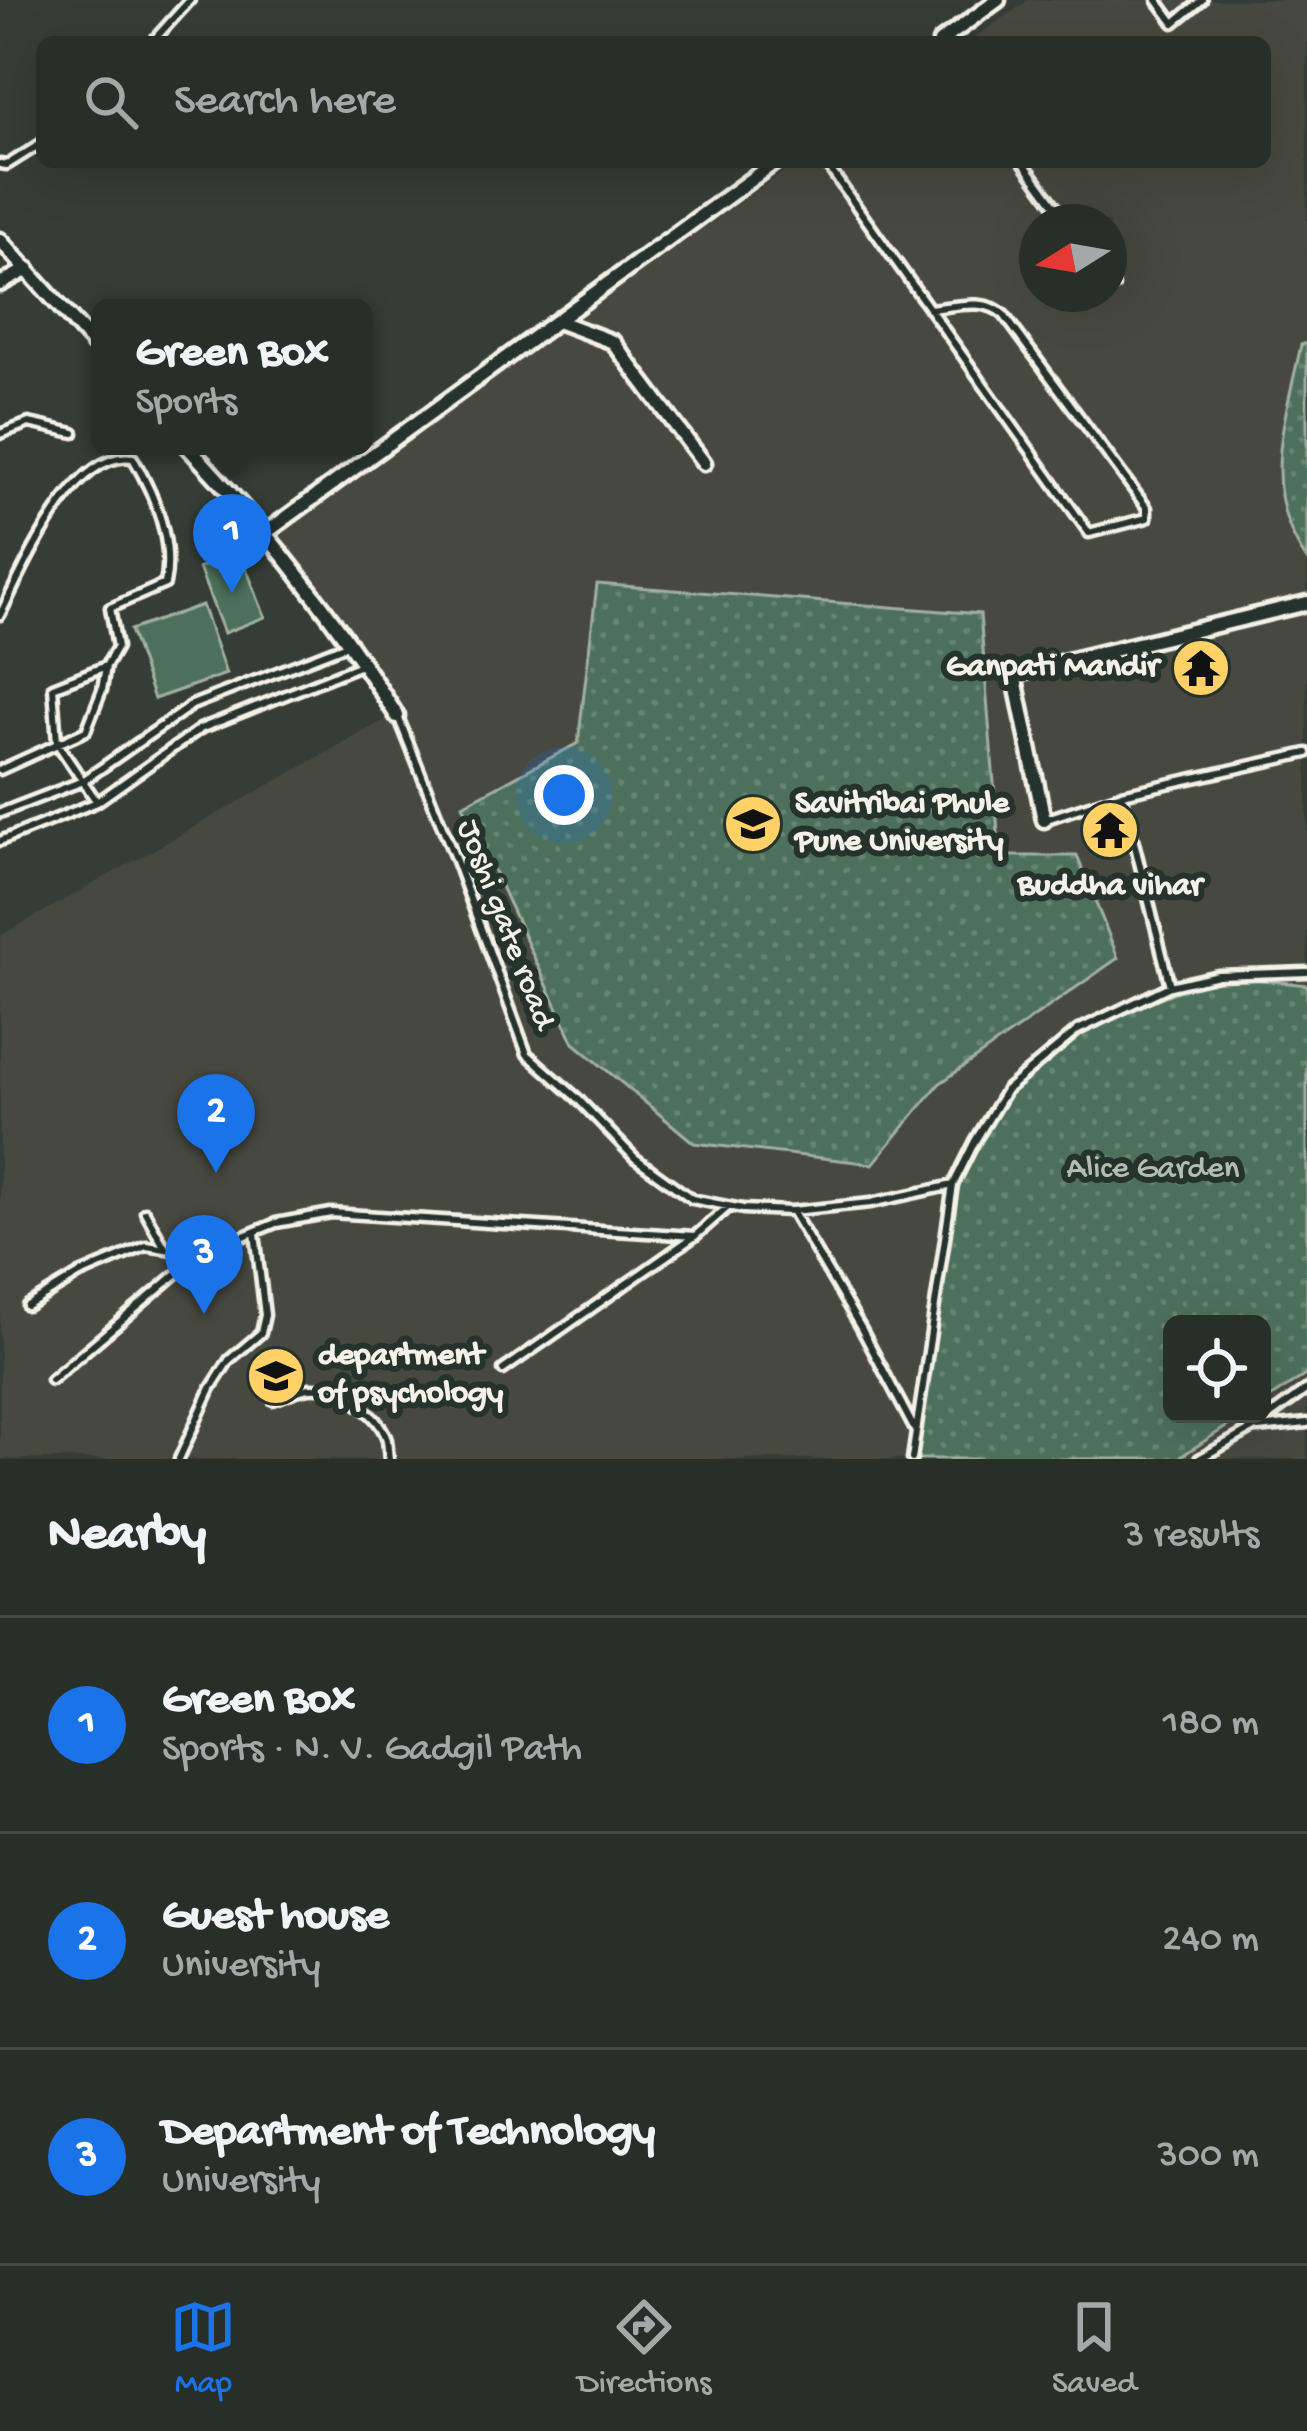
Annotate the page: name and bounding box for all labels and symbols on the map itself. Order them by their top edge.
north arrow [1019,204,1127,312]
pin: 1 [193,494,271,593]
temple icon: Ganpati Mandir [1170,637,1232,699]
place label: Ganpati Mandir [946,649,1162,687]
your location [534,765,594,825]
place label: Savitribai Phule Pune University [793,786,1010,862]
school or university icon: Savitribai Phule Pune University [722,793,784,855]
temple icon: Buddha vihar [1079,799,1141,861]
street label: Joshi gate road [447,815,562,1038]
place label: Buddha vihar [1017,868,1205,906]
pin: 2 [177,1074,255,1173]
park label: Alice Garden [1067,1151,1240,1189]
pin: 3 [165,1215,243,1314]
place label: department of psychology [317,1338,504,1414]
school or university icon: department of psychology [245,1345,307,1407]

